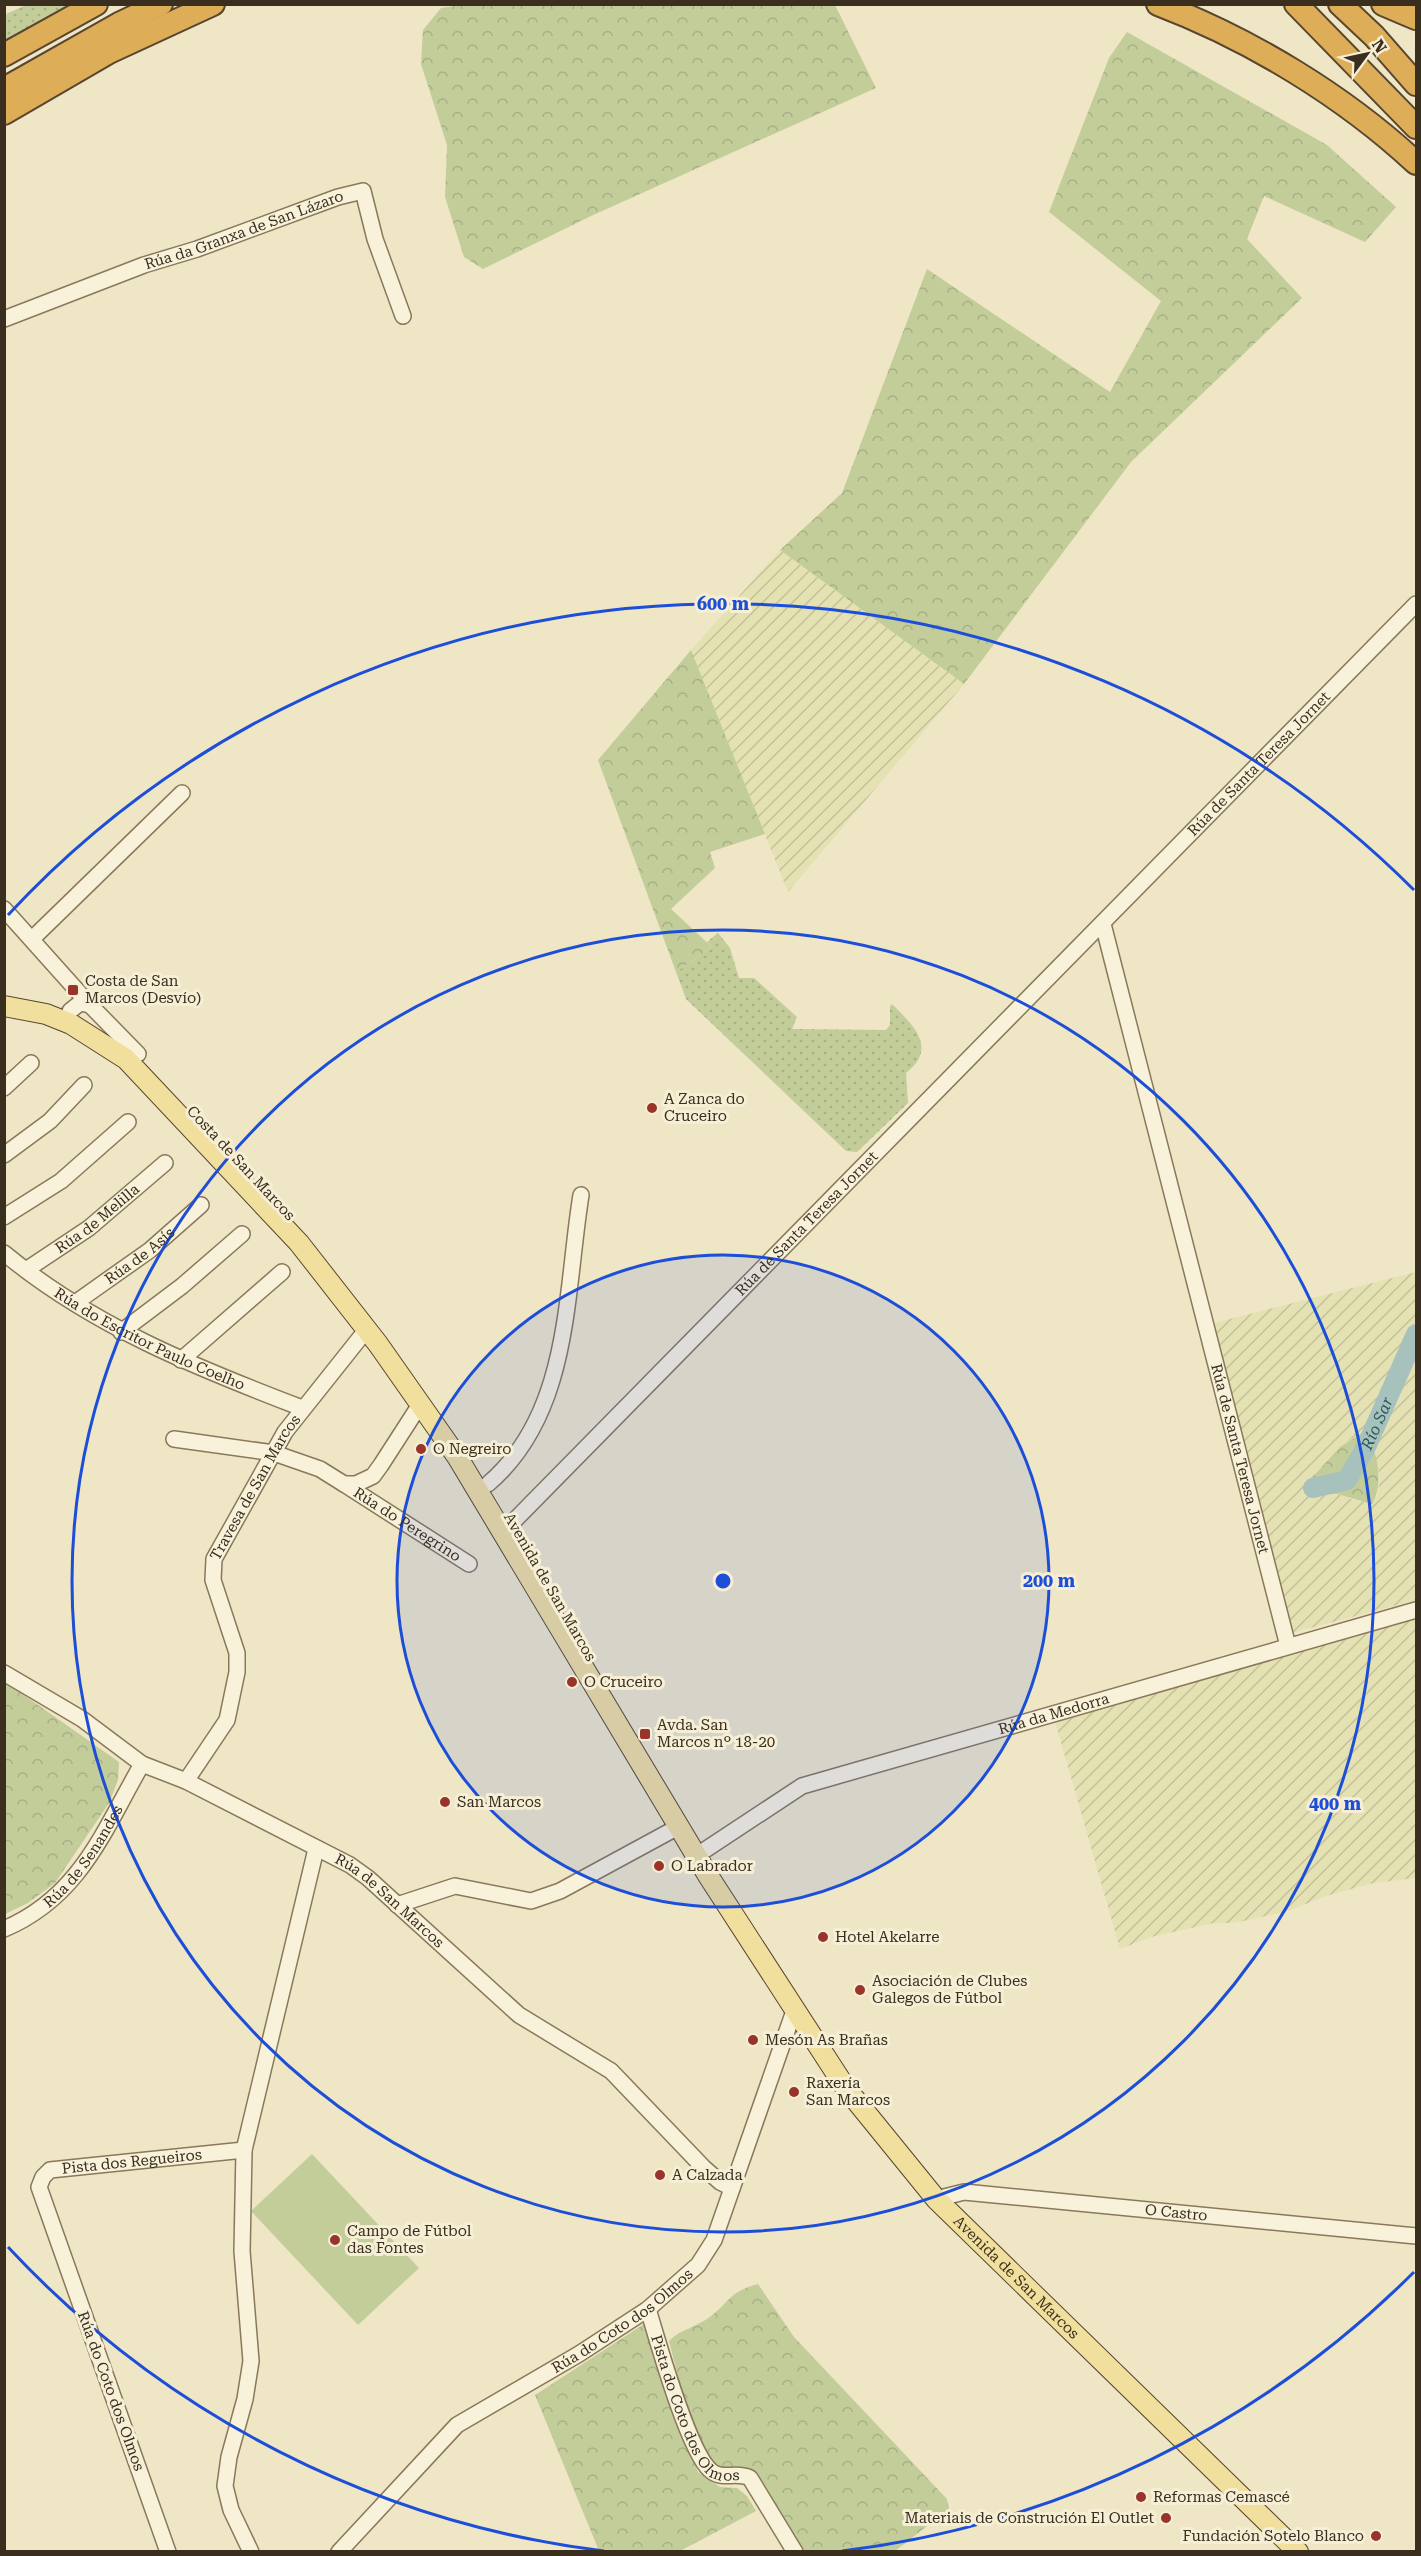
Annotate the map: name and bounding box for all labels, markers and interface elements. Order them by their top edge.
north arrow [1337,24,1397,84]
text: N [1368,36,1390,56]
street label: Rúa da Granxa de San Lázaro [142,187,345,273]
text: 600 m [697,593,750,614]
street label: Rúa de Santa Teresa Jornet [1184,687,1334,840]
place label: Costa de San Marcos (Desvío) [85,972,201,1007]
marker: Costa de San Marcos (Desvío) [66,983,80,997]
place label: A Zanca do Cruceiro [664,1090,745,1125]
marker: A Zanca do Cruceiro [645,1101,659,1115]
street label: Costa de San Marcos [183,1102,299,1224]
street label: Rúa de Santa Teresa Jornet [732,1147,882,1300]
street label: Rúa de Melilla [52,1180,143,1257]
street label: Rúa de Asís [101,1224,178,1288]
street label: Rúa do Escritor Paulo Coelho [51,1284,248,1394]
street label: Rúa de Santa Teresa Jornet [1207,1362,1273,1556]
water label: Río Sar [1356,1394,1397,1453]
street label: Travesa de San Marcos [206,1411,304,1563]
place label: O Negreiro [433,1440,512,1458]
marker: O Negreiro [414,1442,428,1456]
street label: Rúa do Peregrino [350,1483,464,1566]
street label: Avenida de San Marcos [500,1510,600,1664]
text: 200 m [1023,1570,1076,1591]
centre of rings [713,1571,733,1591]
place label: O Cruceiro [584,1673,663,1691]
marker: O Cruceiro [565,1675,579,1689]
street label: Rúa da Medorra [996,1689,1111,1738]
place label: Avda. San Marcos nº 18-20 [657,1716,775,1751]
marker: Avda. San Marcos nº 18-20 [638,1727,652,1741]
place label: San Marcos [457,1793,541,1811]
text: 400 m [1309,1793,1362,1814]
marker: San Marcos [438,1795,452,1809]
street label: Rúa de Senandes [40,1802,127,1912]
street label: Rúa de San Marcos [332,1850,448,1951]
place label: O Labrador [671,1857,753,1875]
marker: O Labrador [652,1859,666,1873]
place label: Hotel Akelarre [835,1928,940,1946]
marker: Hotel Akelarre [816,1930,830,1944]
place label: Asociación de Clubes Galegos de Fútbol [872,1972,1027,2007]
marker: Asociación de Clubes Galegos de Fútbol [853,1983,867,1997]
place label: Mesón As Brañas [765,2031,888,2049]
marker: Mesón As Brañas [746,2033,760,2047]
place label: Raxería San Marcos [806,2074,890,2109]
marker: Raxería San Marcos [787,2085,801,2099]
street label: Pista dos Regueiros [61,2145,203,2178]
place label: A Calzada [672,2166,743,2184]
marker: A Calzada [653,2168,667,2182]
street label: O Castro [1144,2201,1208,2225]
street label: Avenida de San Marcos [950,2212,1083,2343]
place label: Campo de Fútbol das Fontes [347,2222,472,2257]
marker: Campo de Fútbol das Fontes [328,2233,342,2247]
street label: Rúa do Coto dos Olmos [549,2265,696,2377]
street label: Rúa do Coto dos Olmos [74,2309,148,2473]
street label: Pista do Coto dos Olmos [647,2333,740,2485]
place label: Reformas Cemascé [1153,2488,1290,2506]
marker: Reformas Cemascé [1134,2490,1148,2504]
place label: Materiais de Construción El Outlet [905,2509,1154,2527]
marker: Materiais de Construción El Outlet [1159,2511,1173,2525]
place label: Fundación Sotelo Blanco [1182,2527,1364,2545]
marker: Fundación Sotelo Blanco [1369,2529,1383,2543]

